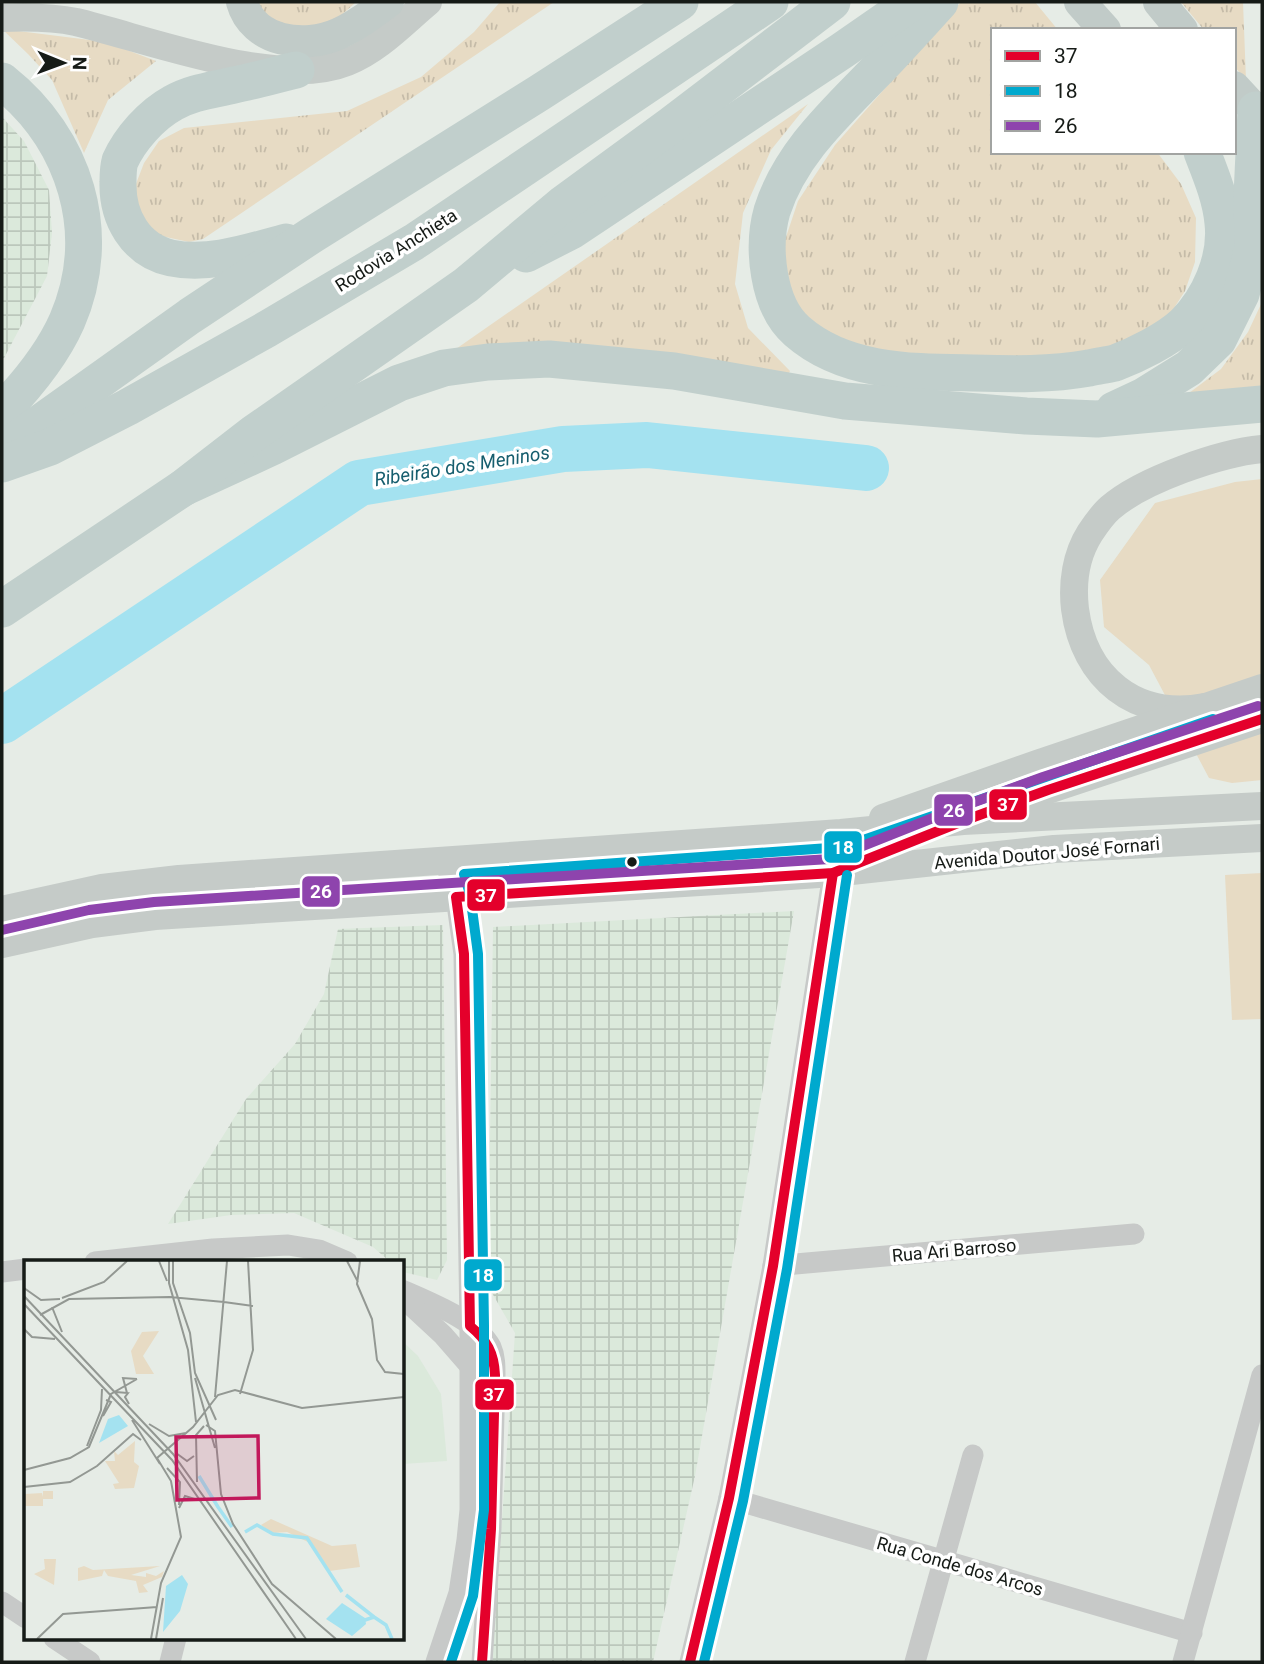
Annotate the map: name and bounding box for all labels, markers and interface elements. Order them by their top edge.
north arrow [28,28,98,98]
legend [991,28,1236,154]
text: 37 [1054,44,1078,68]
text: N [68,56,91,70]
text: 18 [1054,79,1078,103]
text: 26 [1054,114,1078,138]
street label: Rodovia Anchieta [331,204,461,296]
water label: Ribeirão dos Meninos [373,441,551,491]
line badge: 37 [988,788,1028,821]
line badge: 26 [933,793,974,827]
text: 37 [997,793,1019,816]
text: 26 [943,799,965,822]
line badge: 18 [823,830,863,864]
street label: Avenida Doutor José Fornari [933,833,1161,873]
text: 18 [832,836,854,859]
unlabelled marker [625,855,639,869]
line badge: 26 [301,875,341,908]
line badge: 37 [466,878,506,912]
text: 26 [310,880,332,903]
text: 37 [475,884,497,907]
street label: Rua Ari Barroso [891,1234,1017,1266]
line badge: 18 [463,1258,503,1292]
inset map [24,1260,404,1640]
text: 18 [472,1264,494,1287]
line badge: 37 [474,1378,515,1411]
text: 37 [483,1383,505,1406]
street label: Rua Conde dos Arcos [874,1532,1046,1600]

